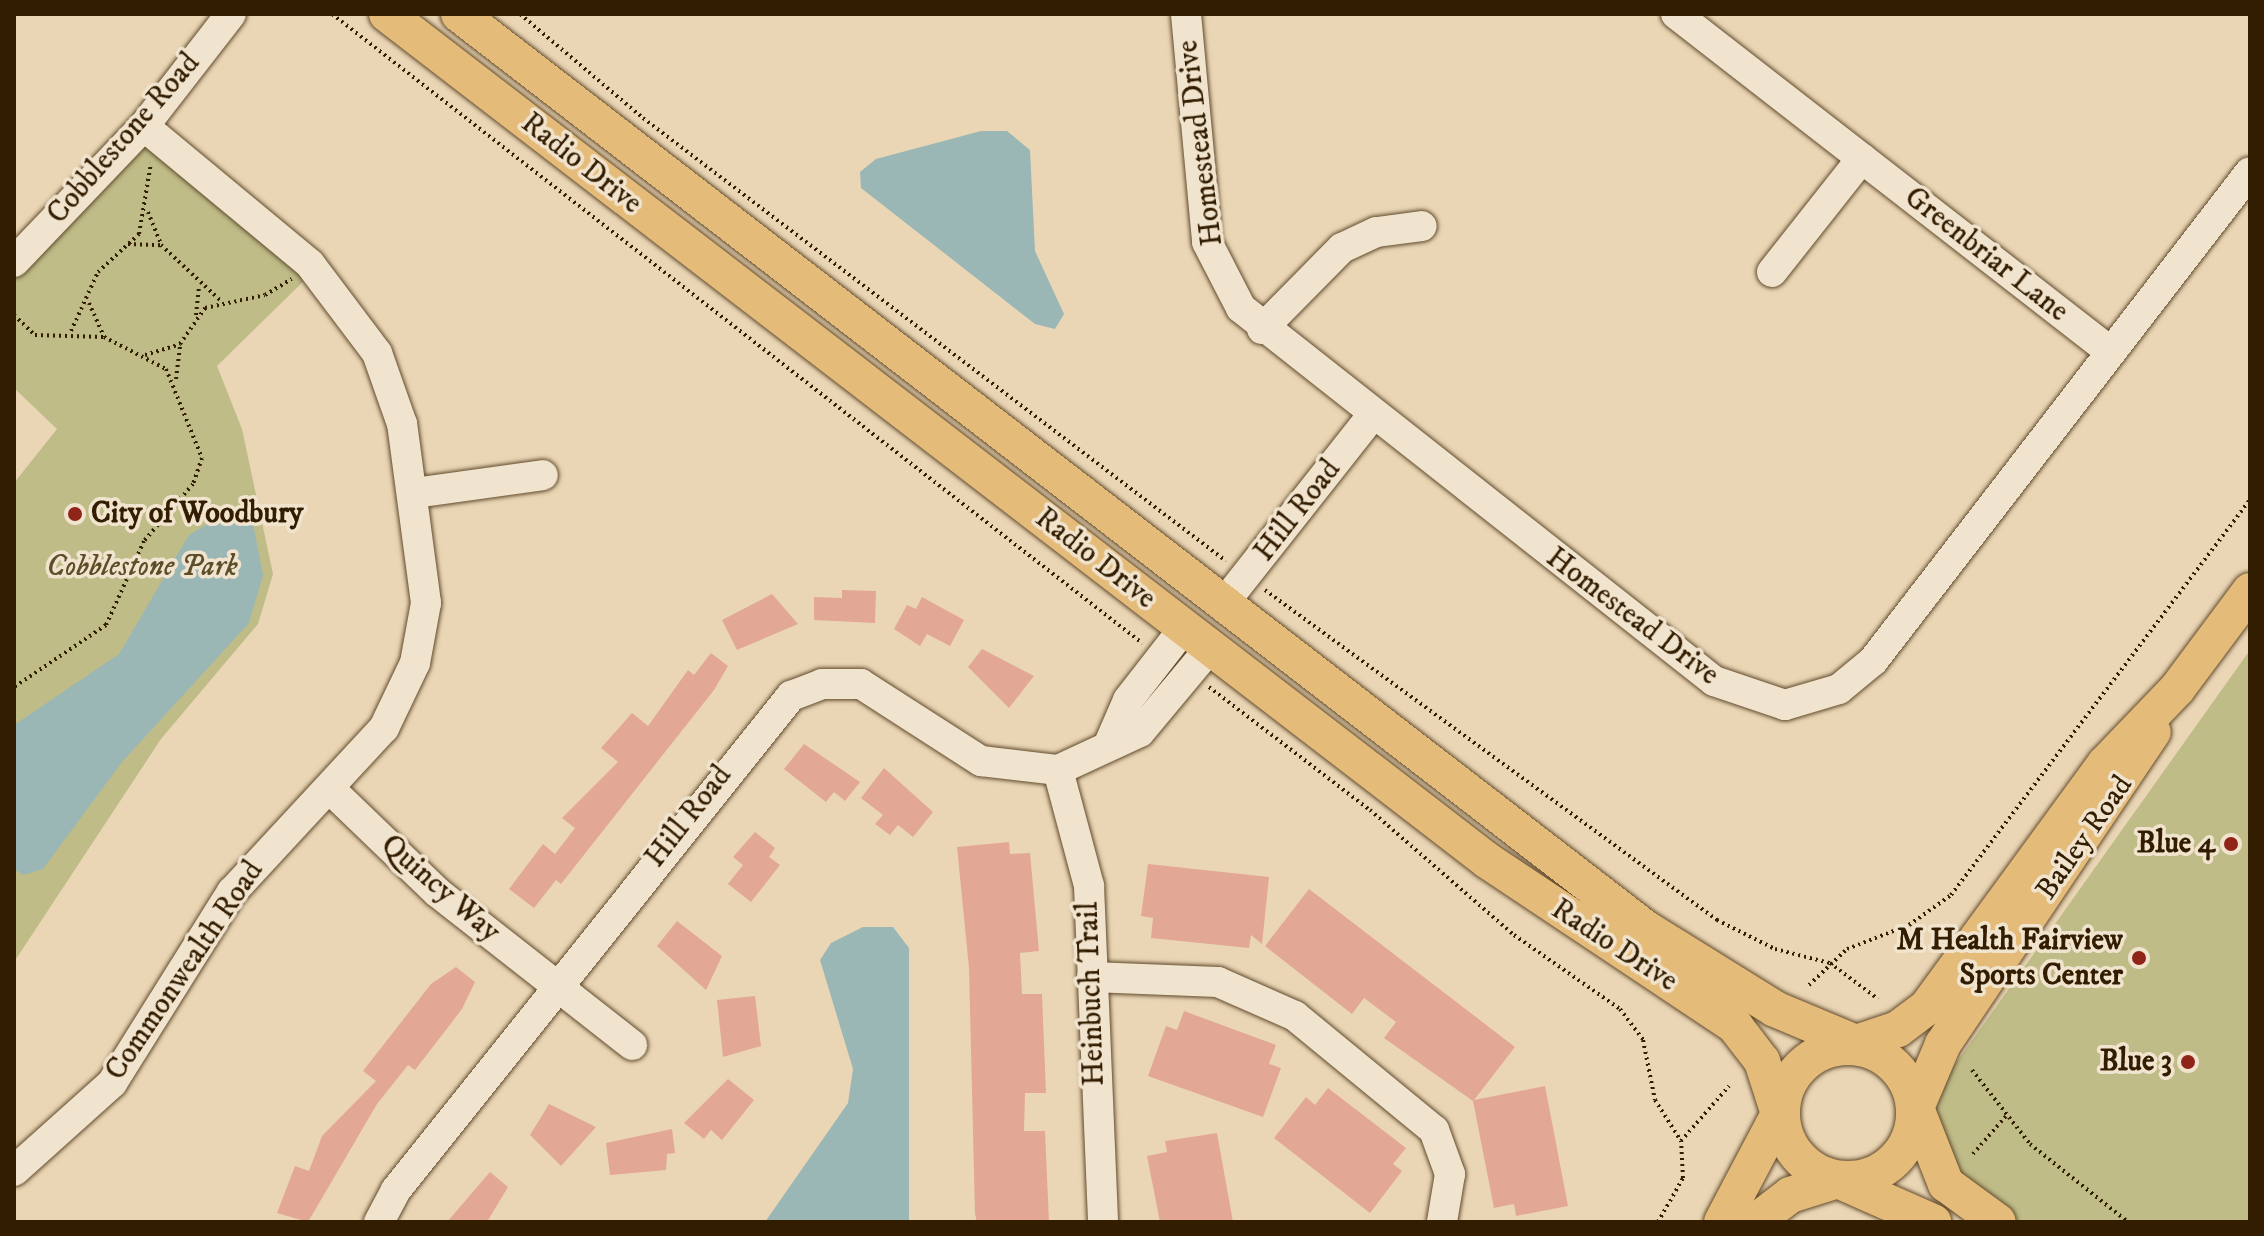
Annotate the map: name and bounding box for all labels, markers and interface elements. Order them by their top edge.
street label: Homestead Drive [1171,38,1231,248]
street label: Cobblestone Road [40,46,208,232]
street label: Radio Drive [513,106,649,222]
street label: Greenbriar Lane [1897,180,2075,330]
street label: Hill Road [1247,453,1349,569]
place label: City of Woodbury [91,496,303,532]
street label: Radio Drive [1027,501,1163,617]
marker: City of Woodbury [66,505,84,523]
street label: Homestead Drive [1538,540,1726,694]
park label: Cobblestone Park [46,549,238,585]
street label: Hill Road [638,759,740,875]
street label: Bailey Road [2029,769,2141,907]
place label: Blue 4 [2137,826,2215,862]
street label: Quincy Way [373,827,507,951]
marker: Blue 4 [2222,835,2240,853]
street label: Commonwealth Road [98,855,272,1087]
street label: Radio Drive [1544,892,1684,1000]
street label: Heinbuch Trail [1071,901,1113,1087]
place label: M Health Fairview Sports Center [1897,923,2123,994]
marker: M Health Fairview Sports Center [2130,949,2148,967]
place label: Blue 3 [2100,1044,2172,1080]
marker: Blue 3 [2179,1053,2197,1071]

